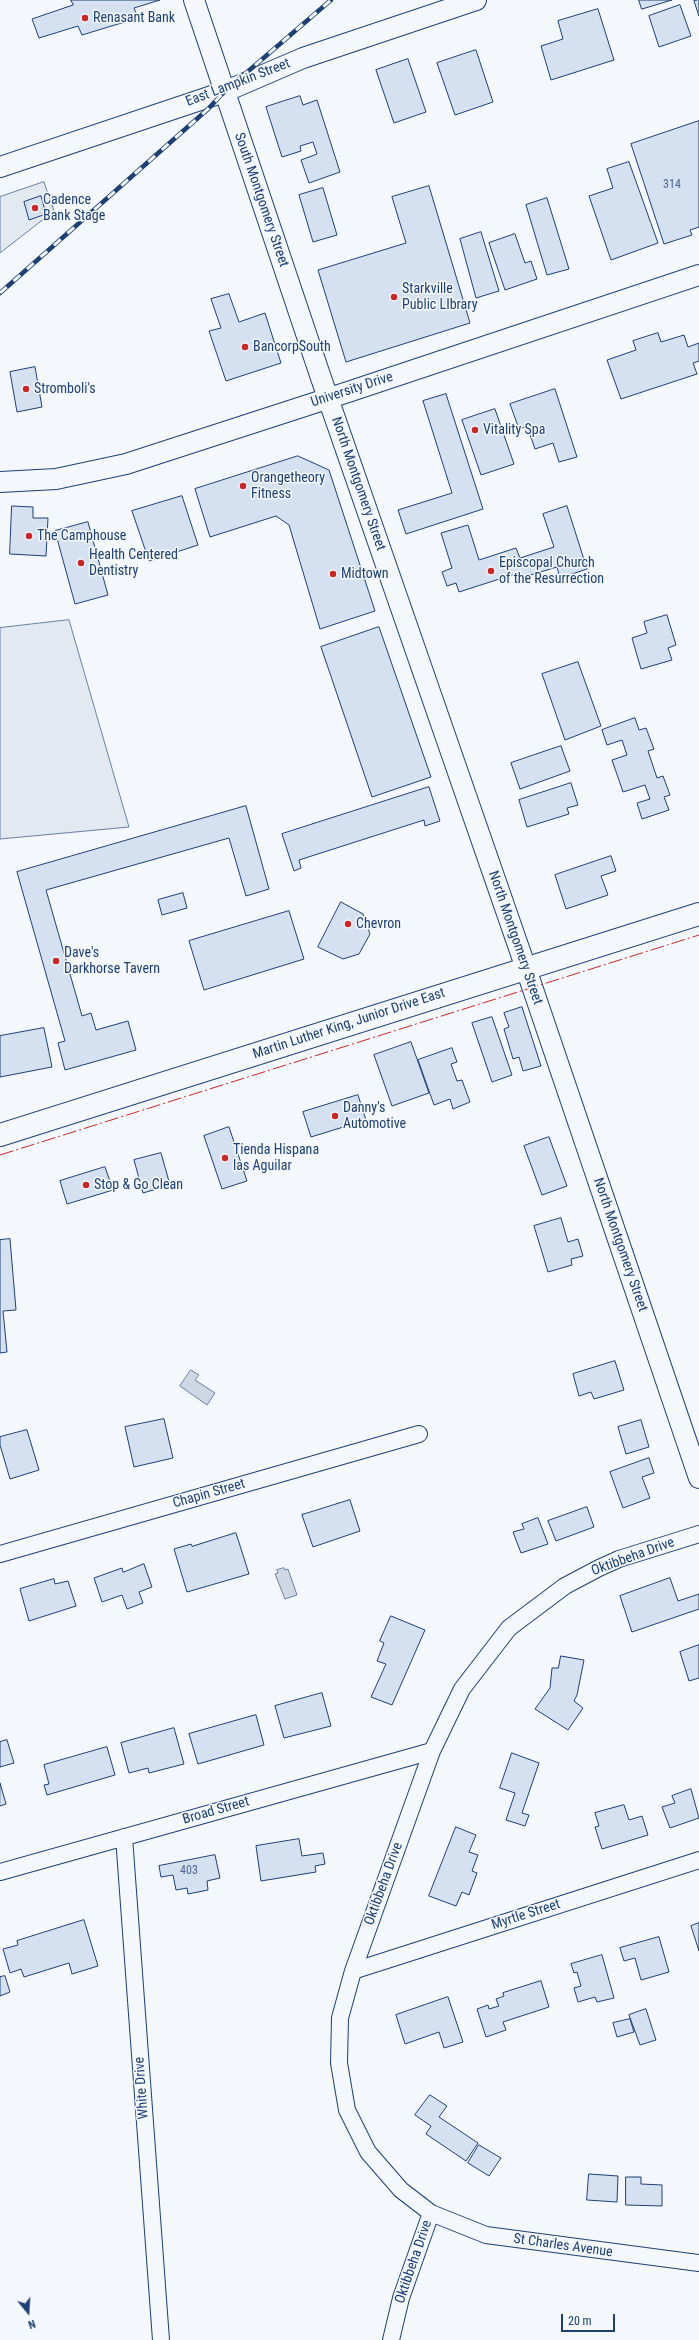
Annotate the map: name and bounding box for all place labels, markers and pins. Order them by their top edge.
place label: Renasant Bank [93,10,175,26]
marker: Renasant Bank [80,13,90,23]
place label: Cadence Bank Stage [43,192,105,224]
marker: Cadence Bank Stage [30,203,40,213]
place label: Starkville Public LIbrary [402,281,478,314]
marker: Starkville Public LIbrary [389,292,399,302]
place label: BancorpSouth [253,339,331,355]
marker: BancorpSouth [240,342,250,352]
place label: Stromboli's [34,381,96,397]
marker: Stromboli's [21,384,31,394]
place label: Vitality Spa [483,422,545,438]
marker: Vitality Spa [470,425,480,435]
place label: Orangetheory Fitness [251,470,325,502]
marker: Orangetheory Fitness [238,481,248,491]
place label: The Camphouse [37,528,126,544]
marker: The Camphouse [24,531,34,541]
place label: Health Centered Dentistry [89,547,178,580]
place label: Episcopal Church of the Resurrection [499,555,604,588]
marker: Health Centered Dentistry [76,558,86,568]
place label: Midtown [341,566,389,582]
marker: Episcopal Church of the Resurrection [486,566,496,576]
marker: Midtown [328,569,338,579]
place label: Chevron [356,916,401,932]
marker: Chevron [343,919,353,929]
place label: Dave's Darkhorse Tavern [64,945,160,978]
marker: Dave's Darkhorse Tavern [51,956,61,966]
place label: Danny's Automotive [343,1100,406,1132]
marker: Danny's Automotive [330,1111,340,1121]
place label: Tienda Hispana las Aguilar [233,1142,319,1174]
marker: Tienda Hispana las Aguilar [220,1153,230,1163]
place label: Stop & Go Clean [94,1177,183,1193]
marker: Stop & Go Clean [81,1180,91,1190]

